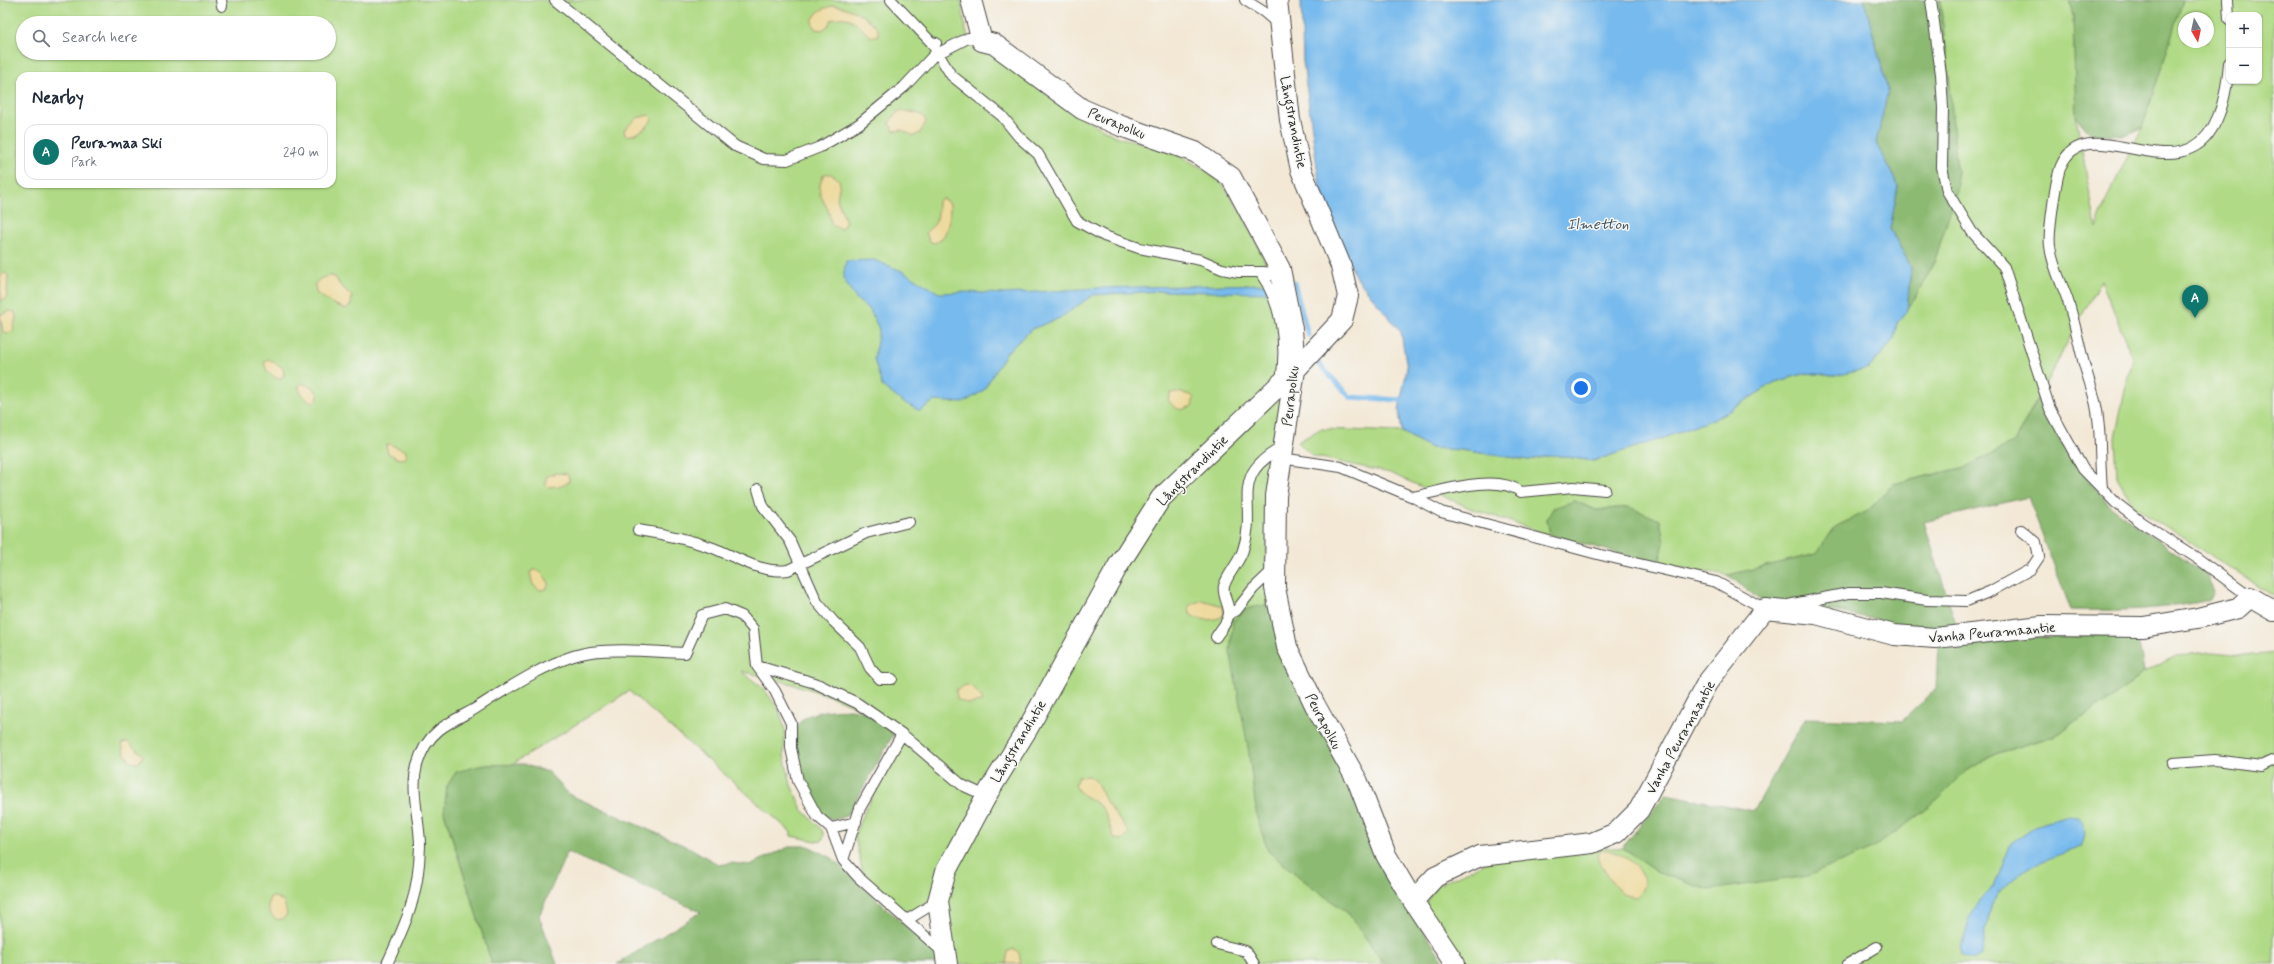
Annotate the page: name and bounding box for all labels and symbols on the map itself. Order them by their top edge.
north arrow [2178,12,2214,48]
street label: Långstrandintie [1273,75,1311,170]
street label: Peurapolku [1085,104,1148,144]
water label: Ilmetton [1567,215,1629,235]
pin: A [2182,285,2208,318]
street label: Peurapolku [1278,365,1304,427]
your location [1571,378,1591,398]
street label: Långstrandintie [1153,431,1234,512]
street label: Vanha Peuramaantie [1928,618,2057,648]
street label: Vanha Peuramaantie [1642,677,1720,798]
street label: Peurapolku [1301,690,1345,753]
street label: Långstrandintie [987,697,1052,787]

